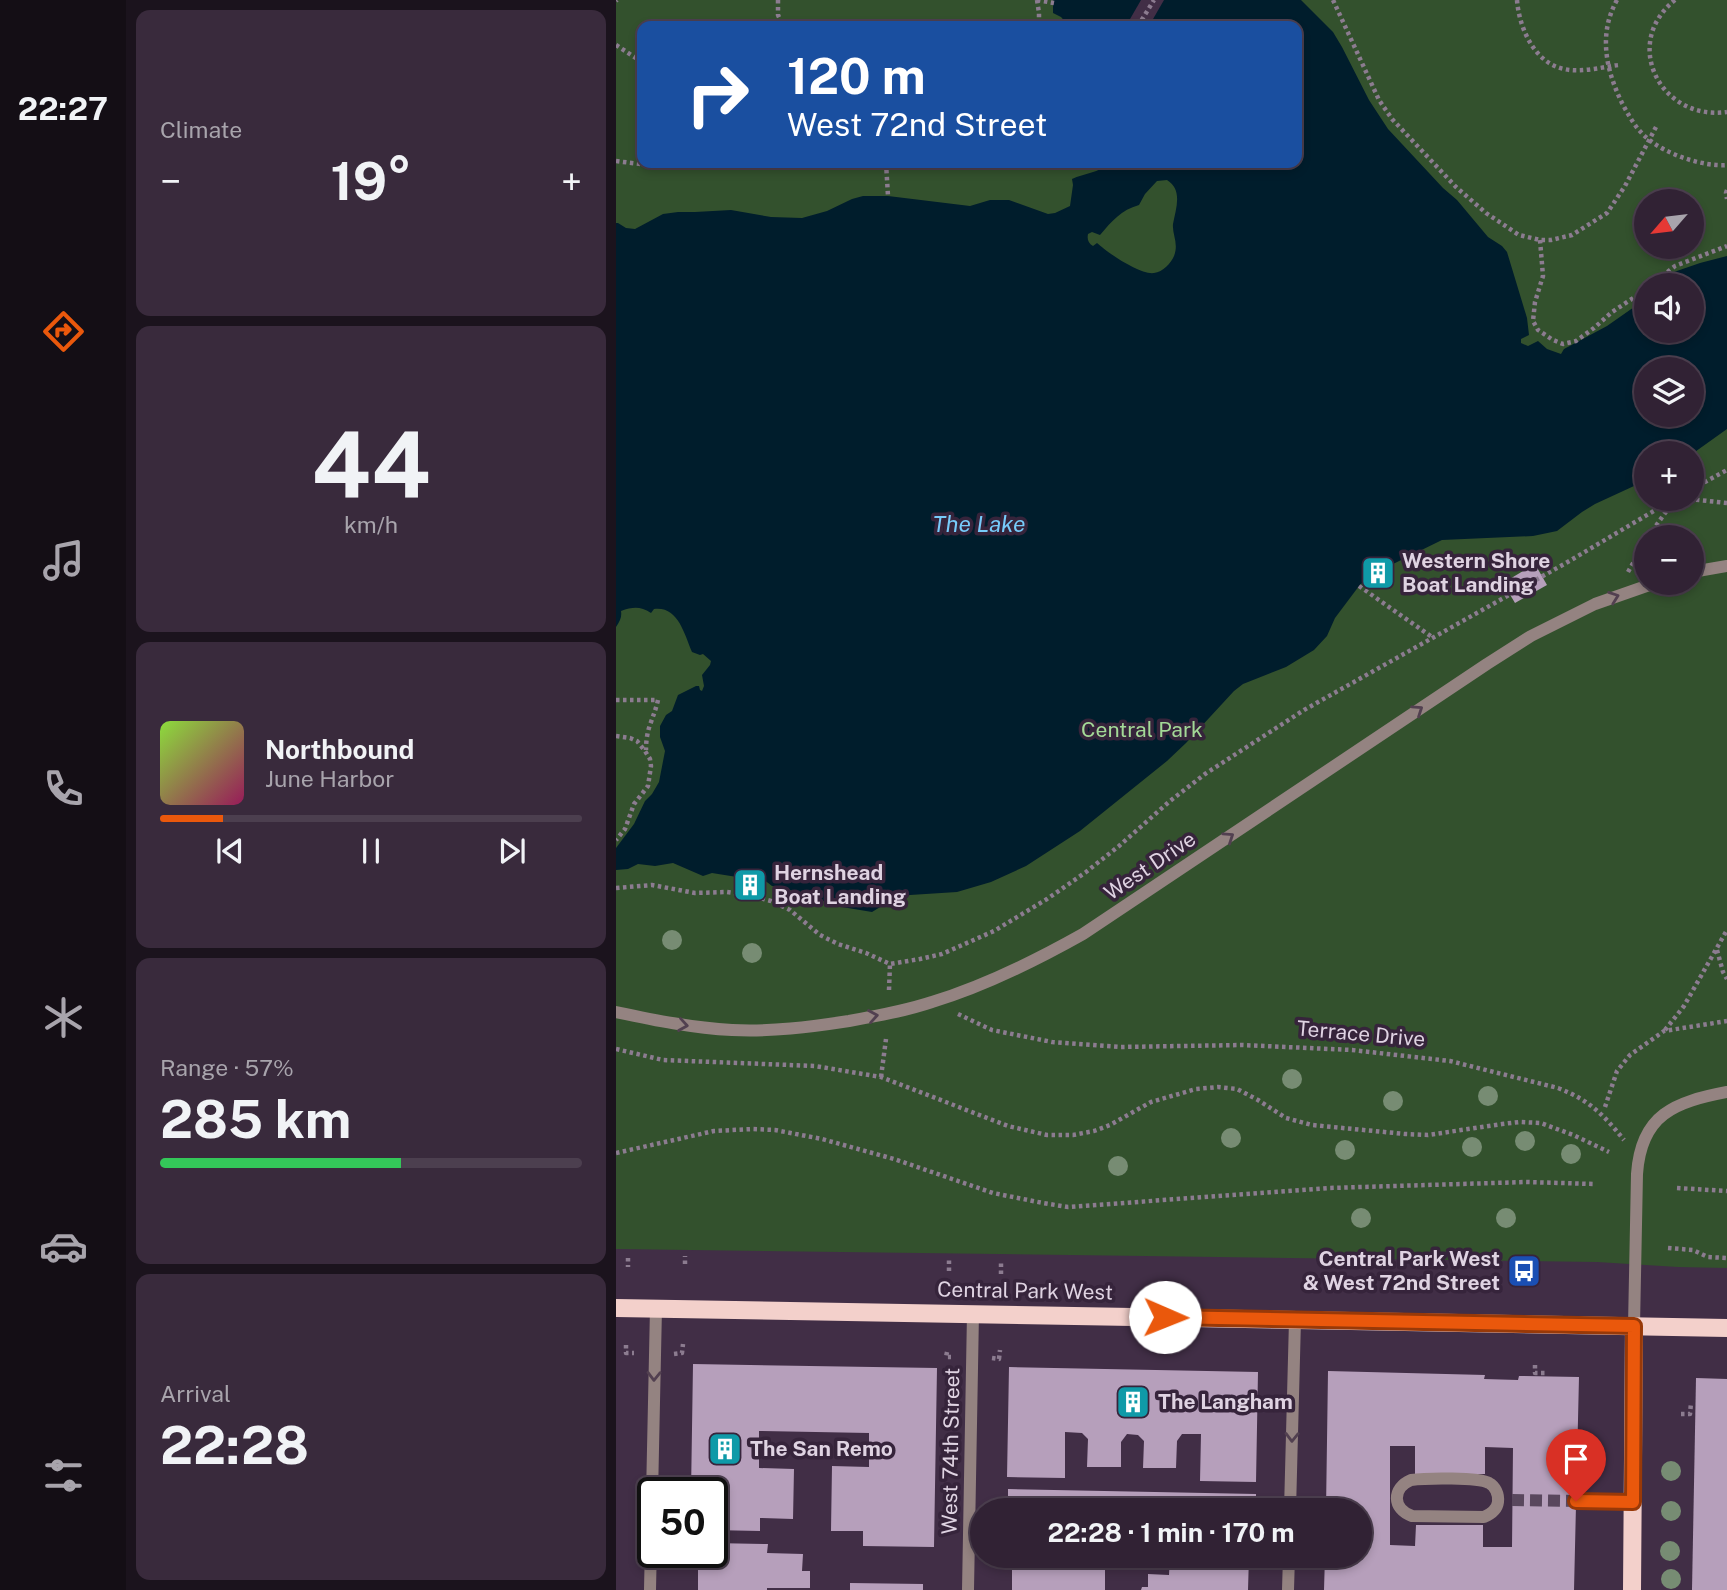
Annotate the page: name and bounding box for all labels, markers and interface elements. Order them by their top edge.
text: 120 m [787,47,926,105]
icon: right [672,49,763,140]
text: 22:27 [18,90,108,127]
text: West 72nd Street [787,106,1047,143]
text: Climate [160,116,242,143]
text: 19° [330,151,412,212]
text: − [160,159,181,204]
text: + [561,159,582,204]
north arrow [1634,189,1704,259]
map controls [1634,189,1704,595]
button: sound [1634,273,1704,343]
icon: directions [39,307,88,356]
button: layers [1634,357,1704,427]
text: 44 [311,412,431,518]
button: + [1634,441,1704,511]
water label: The Lake [932,510,1026,537]
text: km/h [344,511,398,538]
button: − [1634,525,1704,595]
icon: music [39,536,88,585]
place label: Western Shore Boat Landing [1402,548,1550,597]
building icon: Western Shore Boat Landing [1359,554,1397,592]
one-way arrow [1608,591,1620,605]
one-way arrow [1410,706,1423,718]
park label: Central Park [1081,717,1203,742]
text: Northbound [265,734,414,765]
icon: phone [39,764,88,813]
text: June Harbor [265,765,394,792]
street label: West Drive [1099,826,1200,905]
icon: previous [211,832,249,870]
icon: pause [352,832,390,870]
icon: next [493,832,531,870]
one-way arrow [1221,833,1234,845]
place label: Hernshead Boat Landing [774,860,906,909]
building icon: Hernshead Boat Landing [731,866,769,904]
icon: climate [39,993,88,1042]
one-way arrow [867,1010,879,1025]
street label: Terrace Drive [1296,1015,1426,1052]
one-way arrow [677,1017,689,1032]
text: Range · 57% [160,1054,294,1081]
text: 285 km [160,1089,351,1150]
icon: car [39,1222,88,1271]
place label: Central Park West & West 72nd Street [1303,1246,1500,1295]
bus stop icon: Central Park West & West 72nd Street [1505,1252,1543,1290]
street label: Central Park West [937,1276,1113,1305]
position arrow [1128,1280,1202,1354]
street label: West 74th Street [937,1368,964,1534]
one-way arrow [646,1372,662,1382]
text: Arrival [160,1380,231,1407]
building icon: The Langham [1114,1383,1152,1421]
place label: The Langham [1158,1389,1293,1414]
text: 22:28 [160,1415,309,1476]
pin [1546,1429,1606,1501]
building icon: The San Remo [706,1430,744,1468]
one-way arrow [1284,1433,1300,1443]
place label: The San Remo [750,1436,893,1461]
icon: arrive [1557,1440,1595,1478]
icon: filters [39,1451,88,1500]
speed limit sign: 50 [637,1477,728,1568]
text: 22:28 · 1 min · 170 m [1047,1517,1295,1548]

